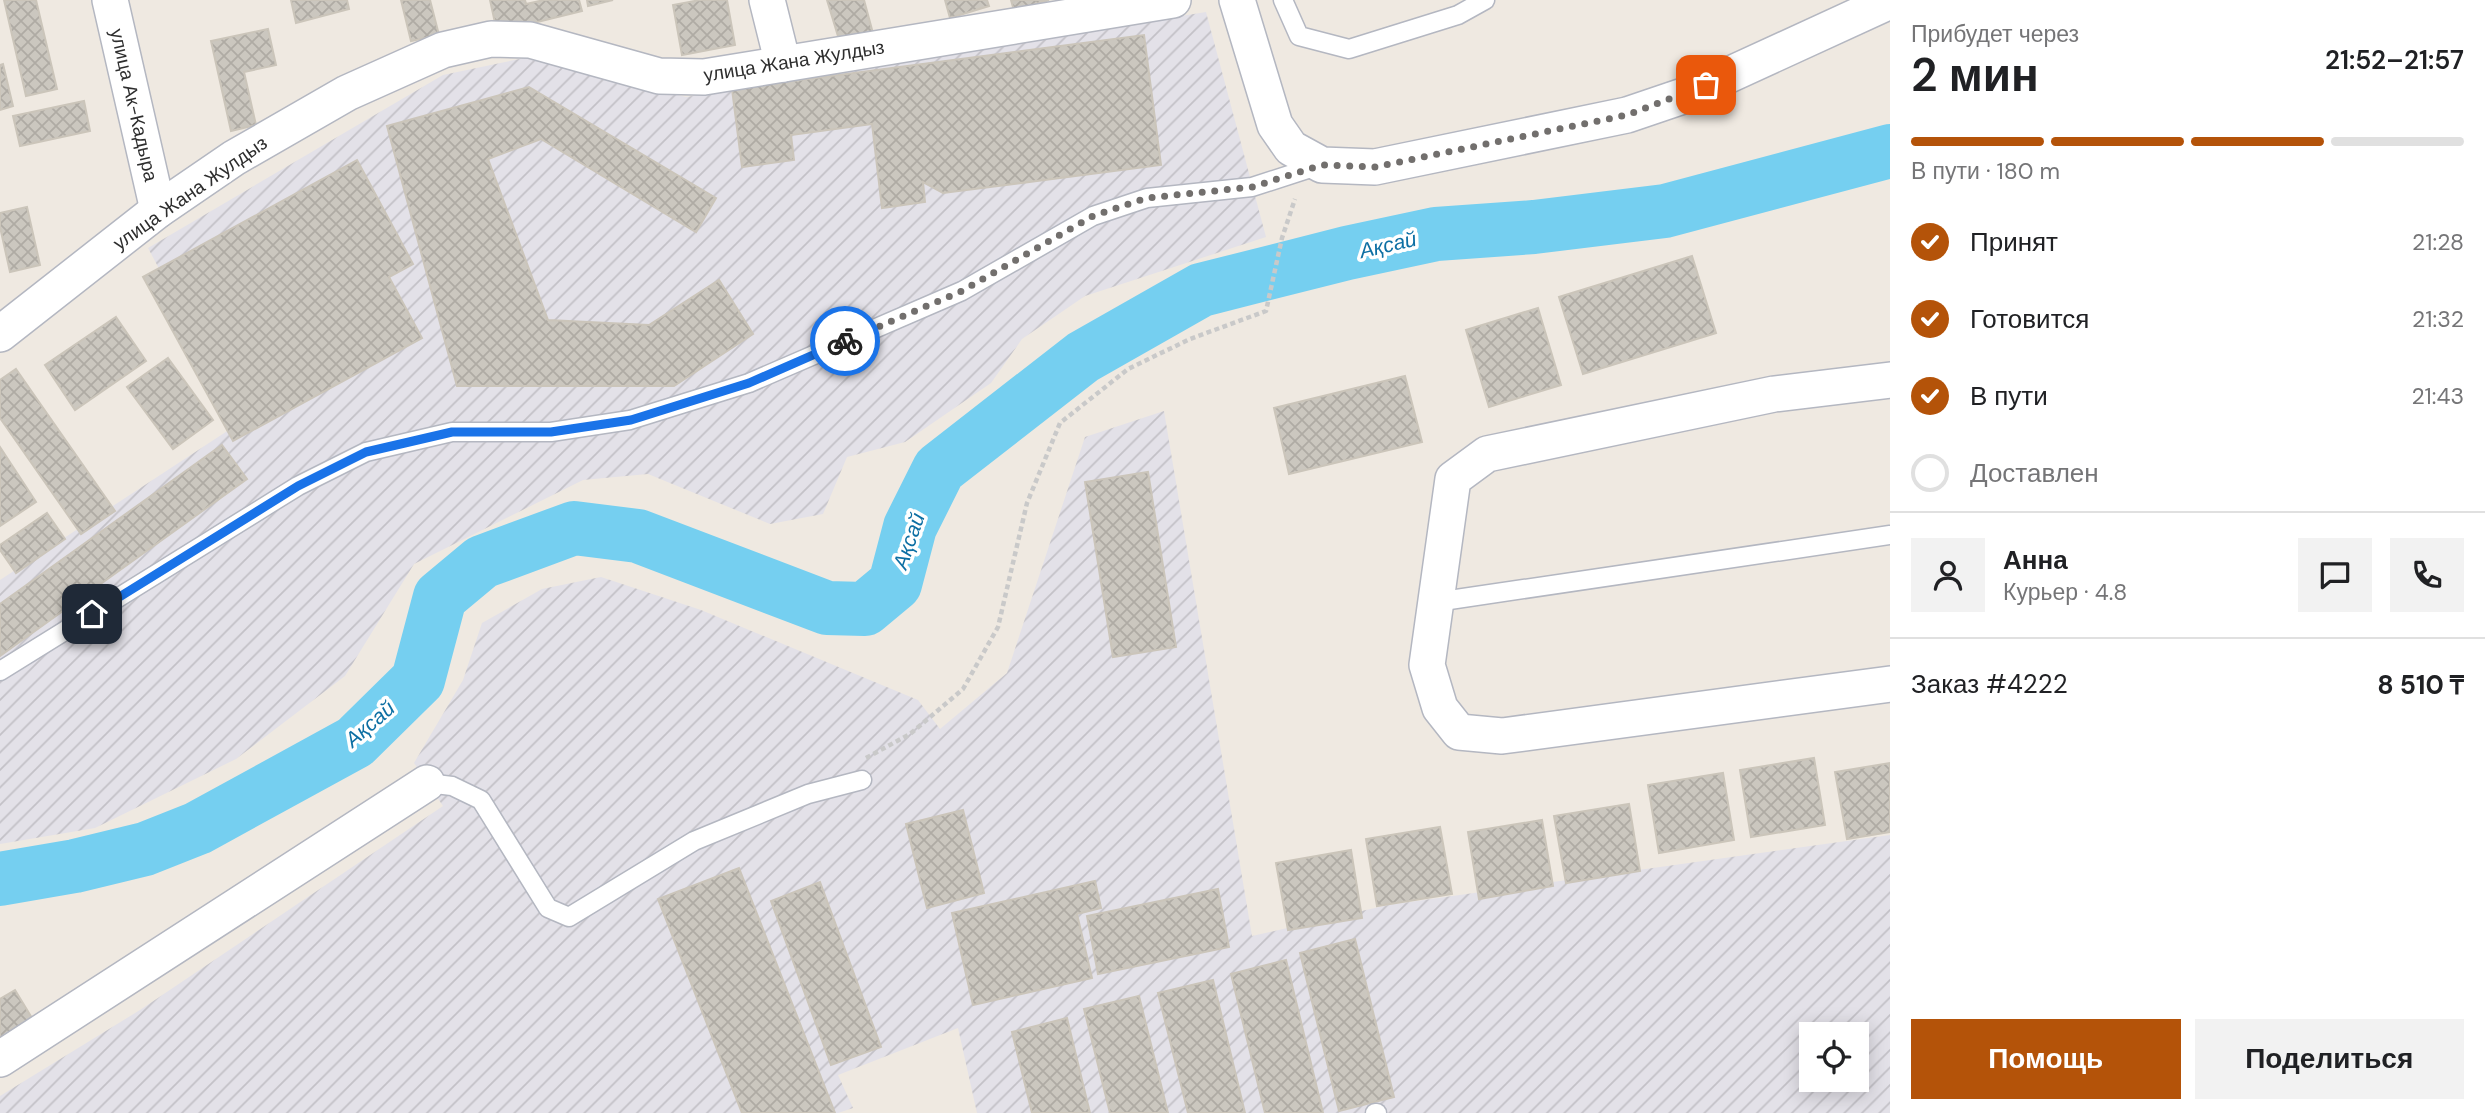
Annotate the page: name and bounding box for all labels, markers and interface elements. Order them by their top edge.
text: Прибудет через [1911,19,2079,49]
street label: улица Ак-Кадыра [104,26,164,184]
street label: улица Жана Жулдыз [702,34,886,88]
text: 21:52–21:57 [2325,43,2464,77]
text: 2 мин [1911,45,2039,105]
pin [1676,55,1736,115]
icon: bag [1687,66,1725,104]
street label: улица Жана Жулдыз [108,130,272,256]
text: В пути · 180 m [1911,156,2060,186]
icon: check [1911,223,1949,261]
water label: Ақсай [1355,225,1420,266]
text: Принят [1970,225,2058,259]
text: 21:28 [2412,227,2464,257]
icon: check [1911,300,1949,338]
text: Готовится [1970,302,2089,336]
text: 21:32 [2412,304,2464,334]
courier [810,306,880,376]
icon: bike [826,322,864,360]
icon: check [1911,377,1949,415]
text: В пути [1970,379,2048,413]
text: 21:43 [2411,381,2464,411]
text: Доставлен [1970,456,2099,490]
water label: Ақсай [886,509,932,575]
button: person [1911,538,1985,612]
button: chat [2298,538,2372,612]
button: phone [2390,538,2464,612]
text: Анна [2003,543,2068,577]
text: Курьер · 4.8 [2003,577,2127,607]
pin [62,584,122,644]
icon: home [73,595,111,633]
text: Заказ #4222 [1911,667,2068,701]
text: 8 510 ₸ [2377,668,2464,702]
water label: Ақсай [338,694,401,755]
button: Помощь [1911,1019,2181,1099]
button: Поделиться [2195,1019,2464,1099]
map controls [1799,1022,1869,1092]
button: locate [1799,1022,1869,1092]

